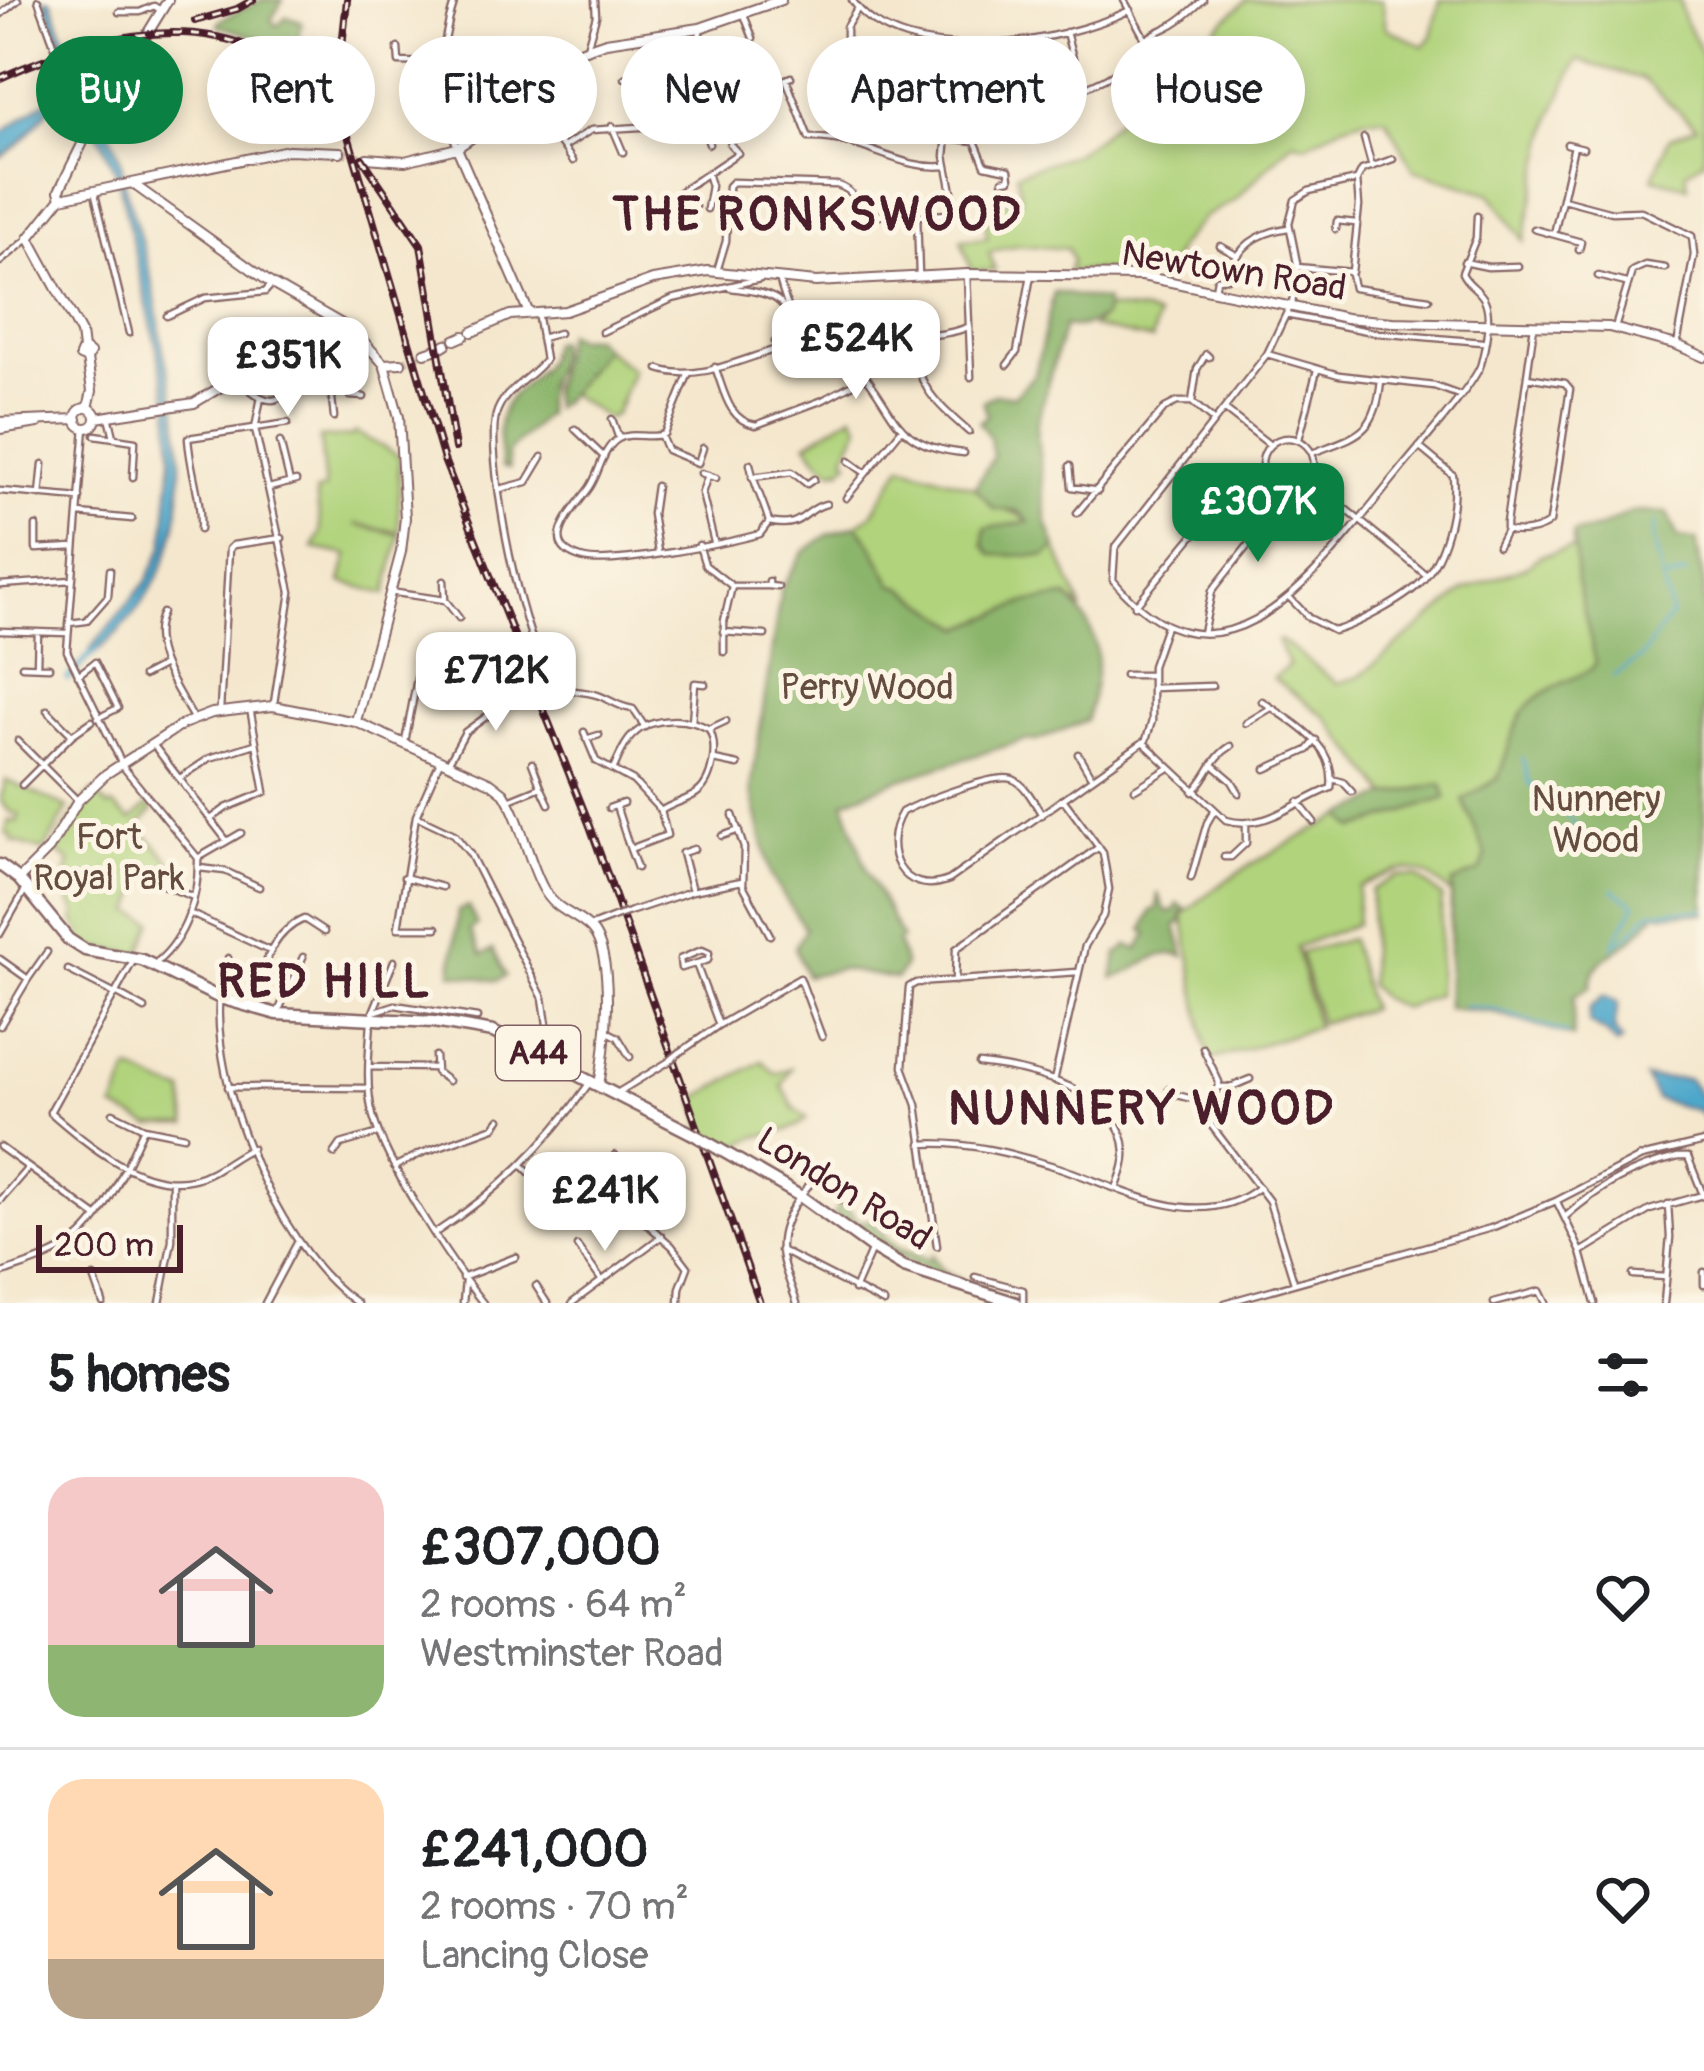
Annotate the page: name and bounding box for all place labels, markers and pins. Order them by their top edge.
pin: £524K [772,300,940,402]
pin: £351K [204,317,372,419]
pin: £307K [1174,463,1342,565]
pin: £712K [412,632,580,734]
pin: £241K [521,1152,689,1254]

